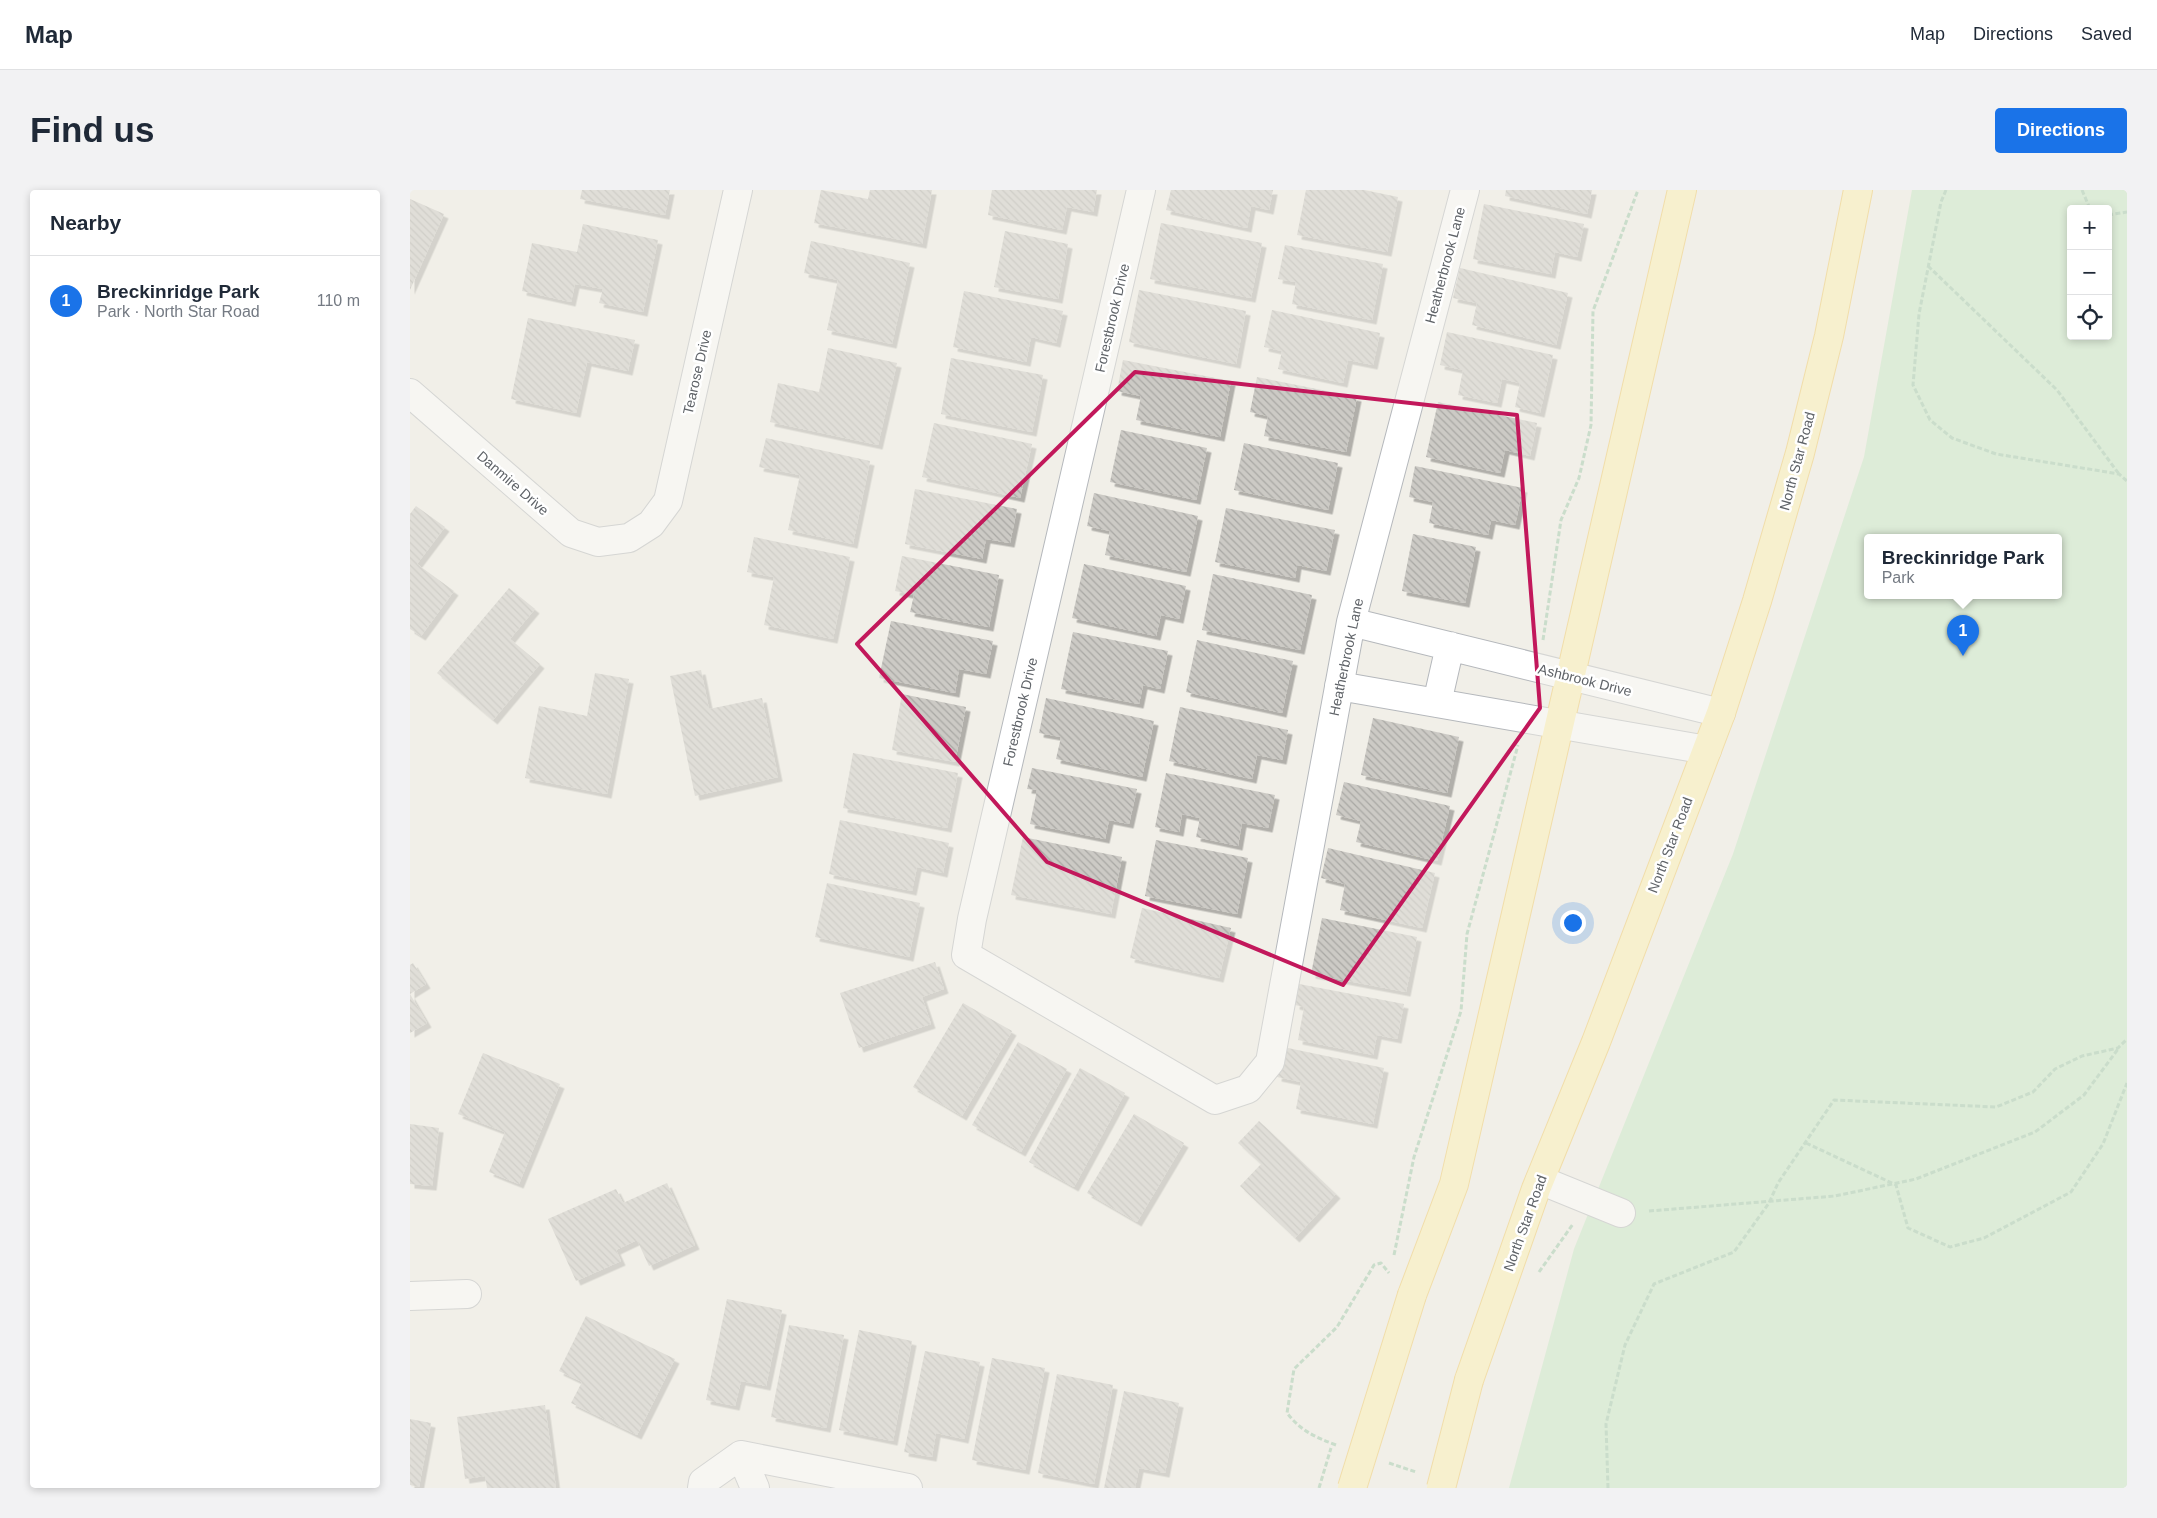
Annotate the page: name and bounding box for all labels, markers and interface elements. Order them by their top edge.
text: Map [25,21,73,48]
text: Map [1910,24,1945,44]
text: Directions [1973,24,2053,44]
text: Saved [2081,24,2132,44]
button: Directions [1995,108,2127,153]
text: Find us [30,110,154,149]
street label: Heatherbrook Lane [1422,205,1468,325]
map controls [2067,205,2112,340]
button: + [2067,205,2112,250]
text: Nearby [50,211,121,234]
button: − [2067,250,2112,295]
street label: Forestbrook Drive [1092,262,1132,374]
text: Breckinridge Park [97,281,260,302]
text: 1 [62,292,70,309]
text: 110 m [317,292,360,309]
button: locate [2067,295,2112,340]
text: Park · North Star Road [97,303,260,320]
street label: Tearose Drive [679,328,715,416]
street label: North Star Road [1776,410,1818,512]
street label: Danmire Drive [474,448,552,519]
popup [1864,534,2062,599]
text: Breckinridge Park [1882,547,2044,568]
text: Park [1882,569,1915,586]
street label: Heatherbrook Lane [1326,597,1366,717]
pin: 1 [1947,615,1979,656]
street label: Forestbrook Drive [1000,656,1040,768]
street label: Ashbrook Drive [1537,661,1634,699]
street label: North Star Road [1644,795,1696,895]
your location [1560,910,1586,936]
street label: North Star Road [1500,1173,1550,1273]

